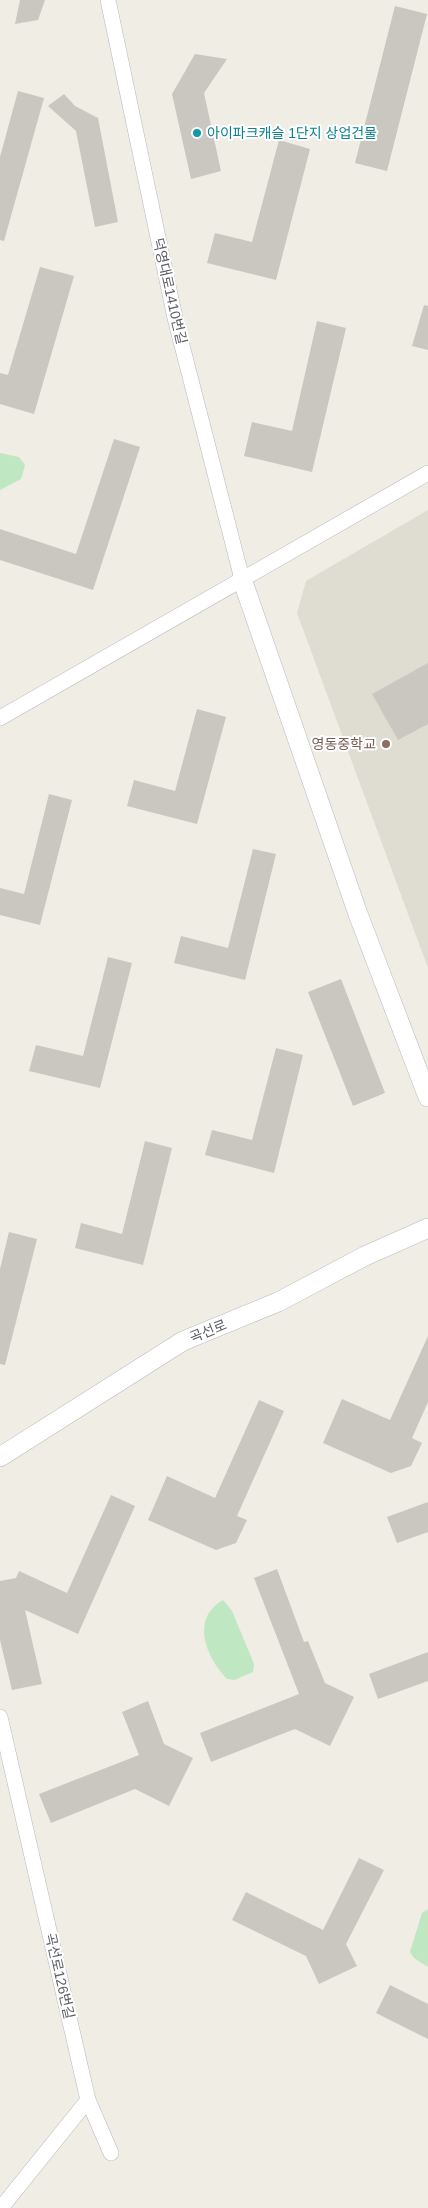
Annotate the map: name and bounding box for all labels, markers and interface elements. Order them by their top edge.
place label: 아이파크캐슬 1단지 상업건물 [207,125,377,141]
marker: 아이파크캐슬 1단지 상업건물 [191,127,203,139]
street label: 덕영대로1410번길 [150,236,190,346]
place label: 영동중학교 [312,736,376,752]
marker: 영동중학교 [380,738,392,750]
street label: 곡선로 [187,1316,229,1346]
street label: 곡선로126번길 [42,1931,78,2021]

